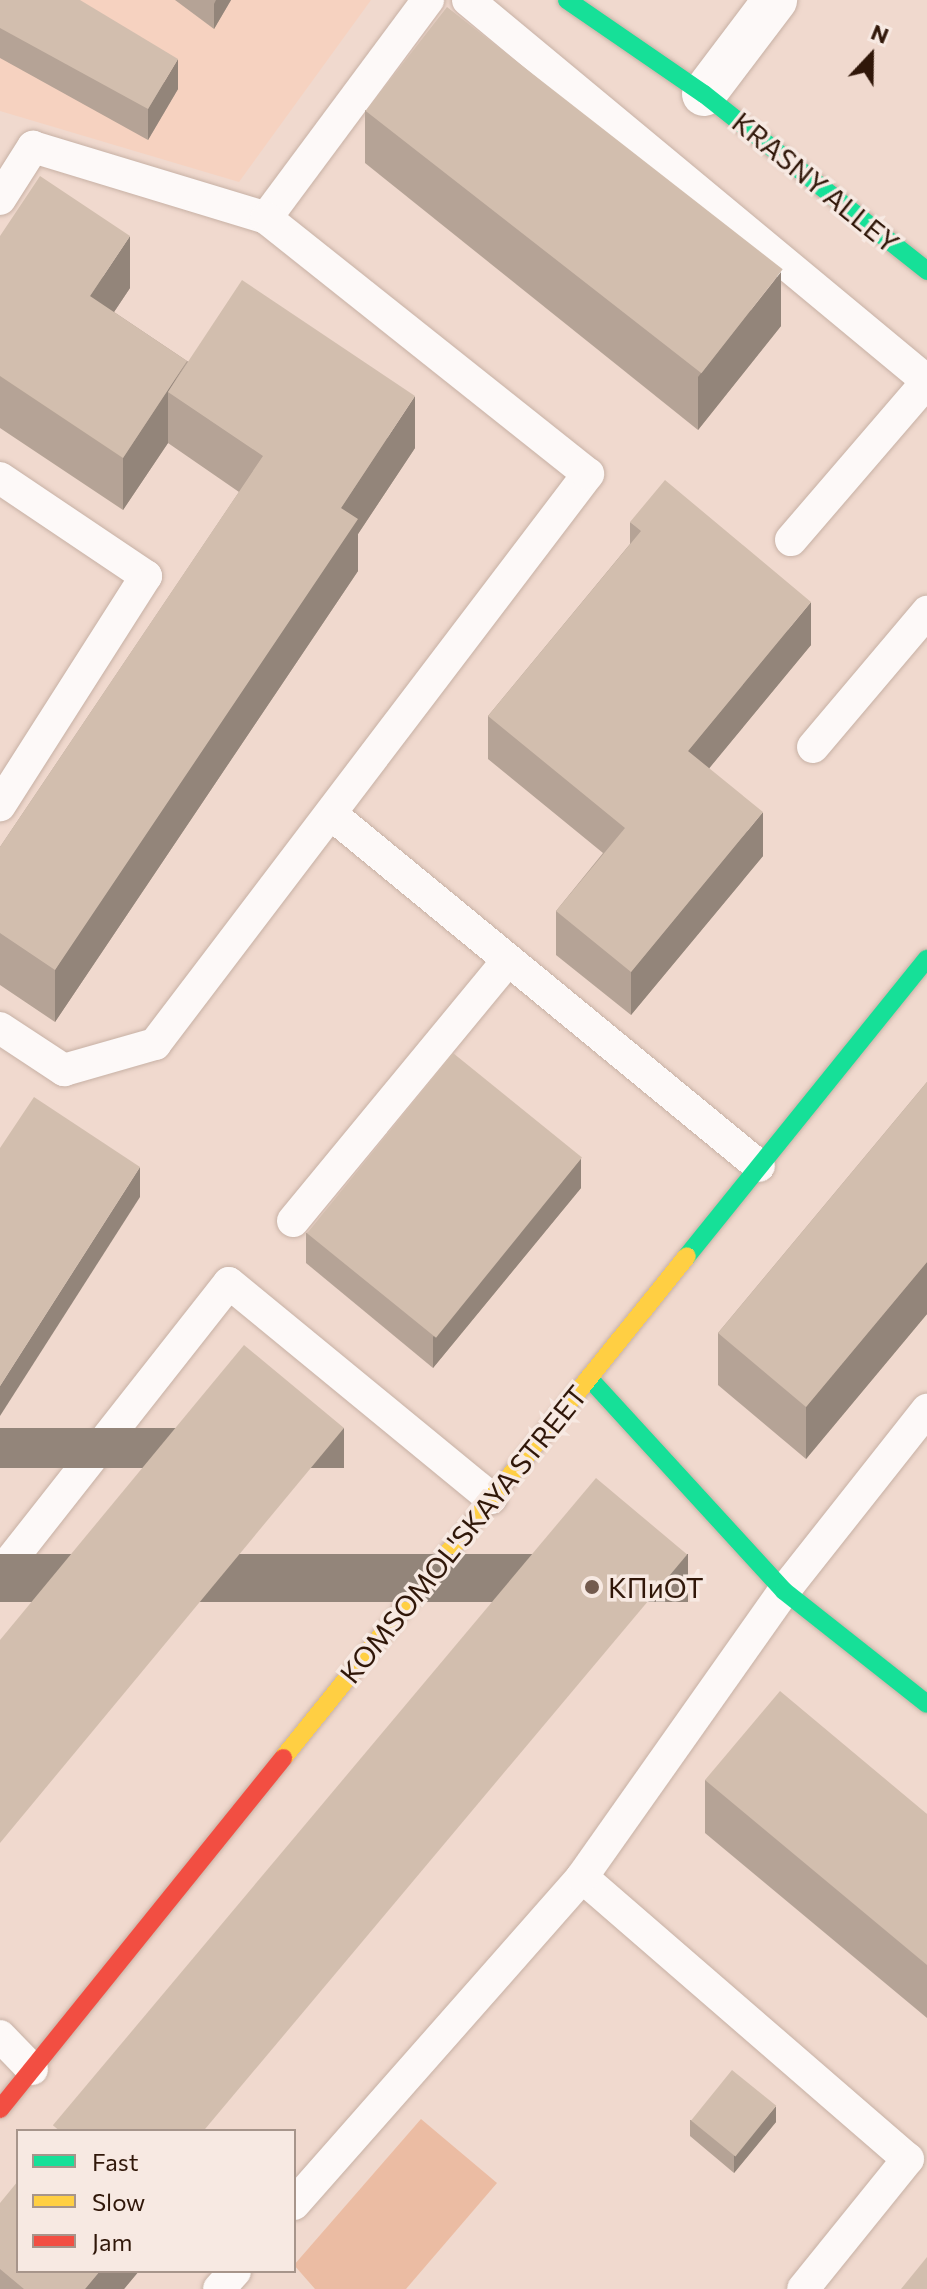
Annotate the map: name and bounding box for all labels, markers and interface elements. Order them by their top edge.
north arrow [831,16,911,96]
text: N [867,18,893,49]
street label: KRASNY ALLEY [726,105,906,259]
street label: KOMSOMOL'SKAYA STREET [333,1378,593,1690]
place label: КПиОТ [608,1570,704,1604]
marker: КПиОТ [583,1578,601,1596]
legend [16,2129,296,2273]
text: Fast [92,2147,139,2176]
text: Slow [92,2187,145,2216]
text: Jam [92,2227,132,2256]

